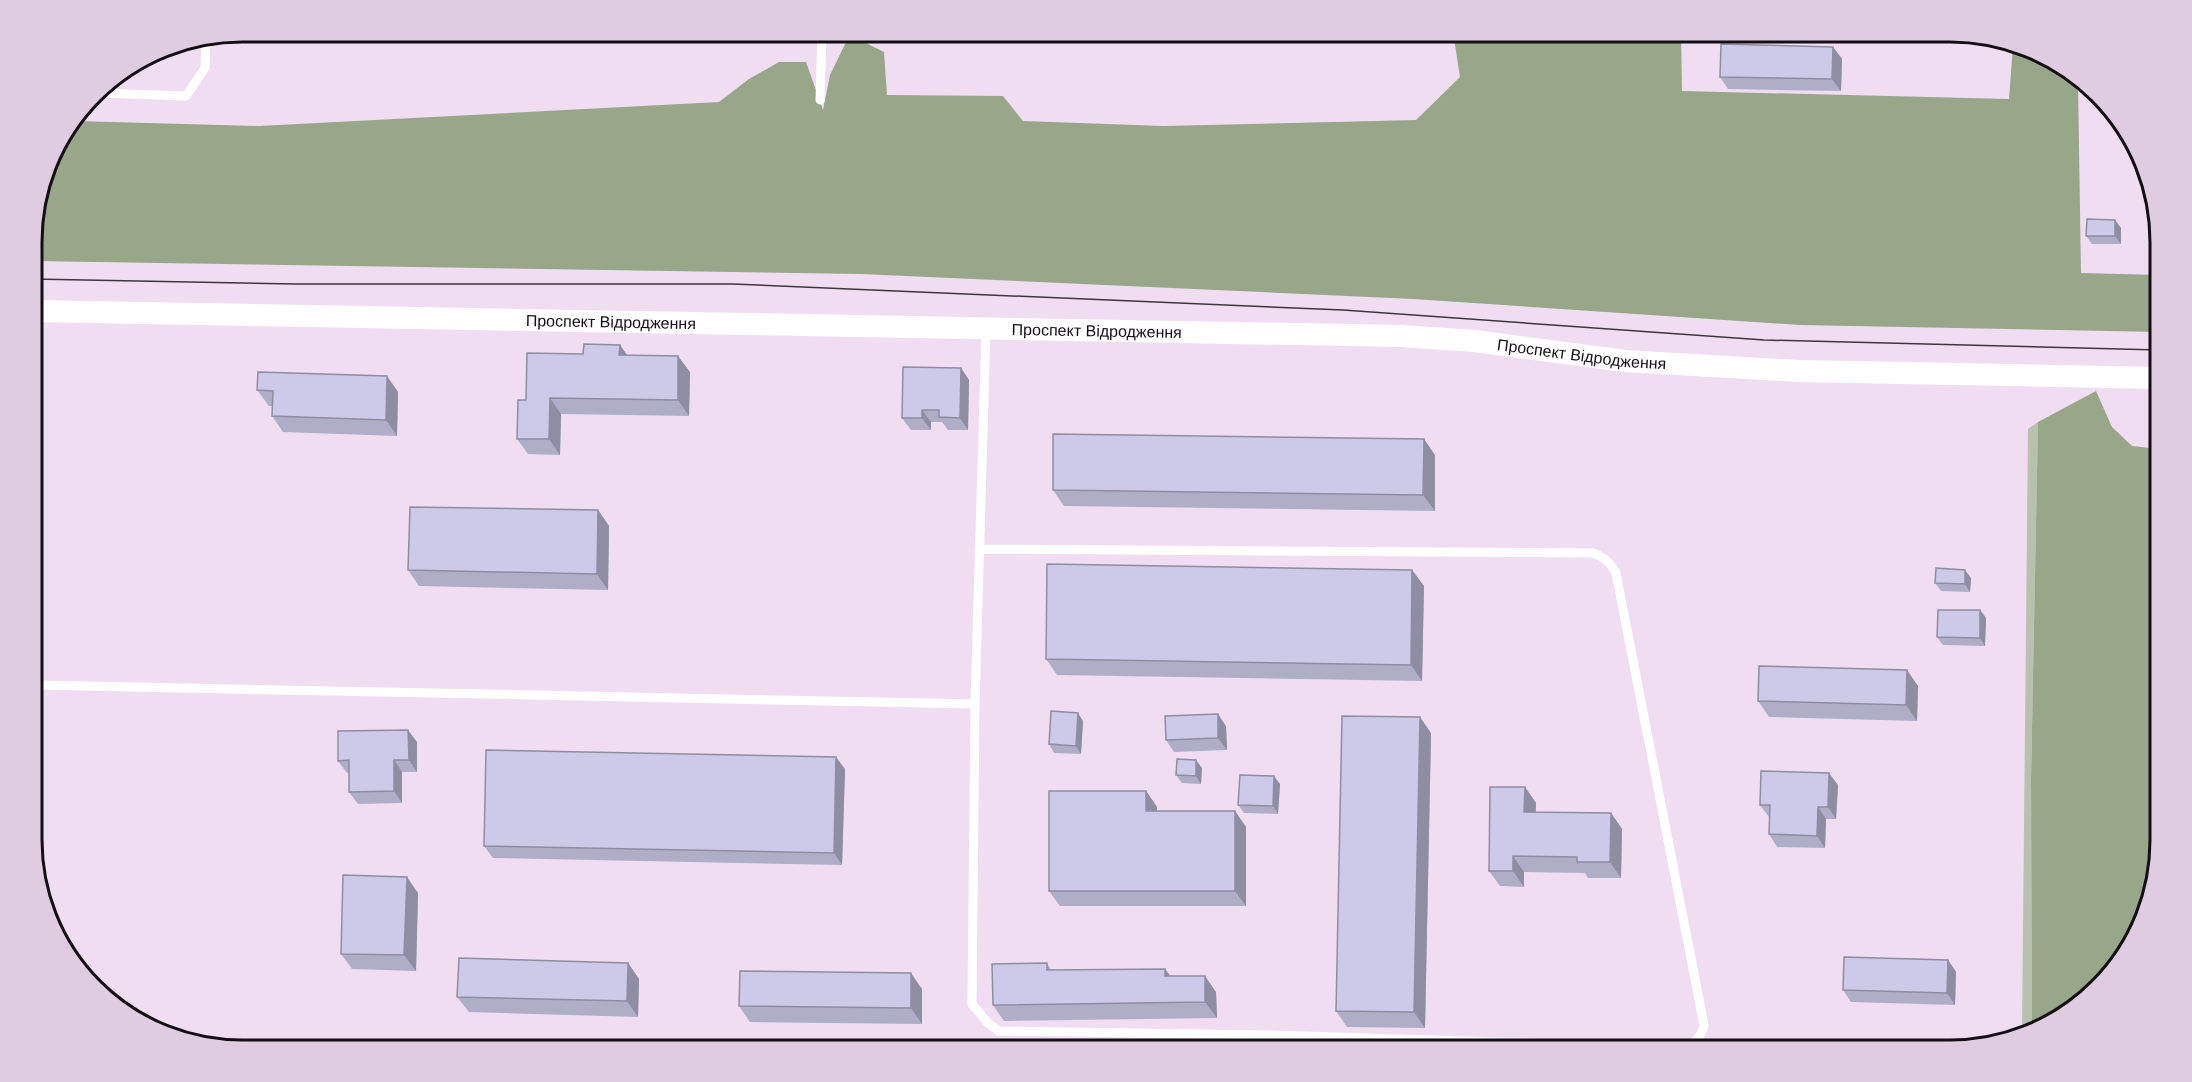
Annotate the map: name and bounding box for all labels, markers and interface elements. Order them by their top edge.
street label: Проспект Відродження [526,312,696,332]
street label: Проспект Відродження [1012,320,1182,340]
street label: Проспект Відродження [1496,336,1667,372]

